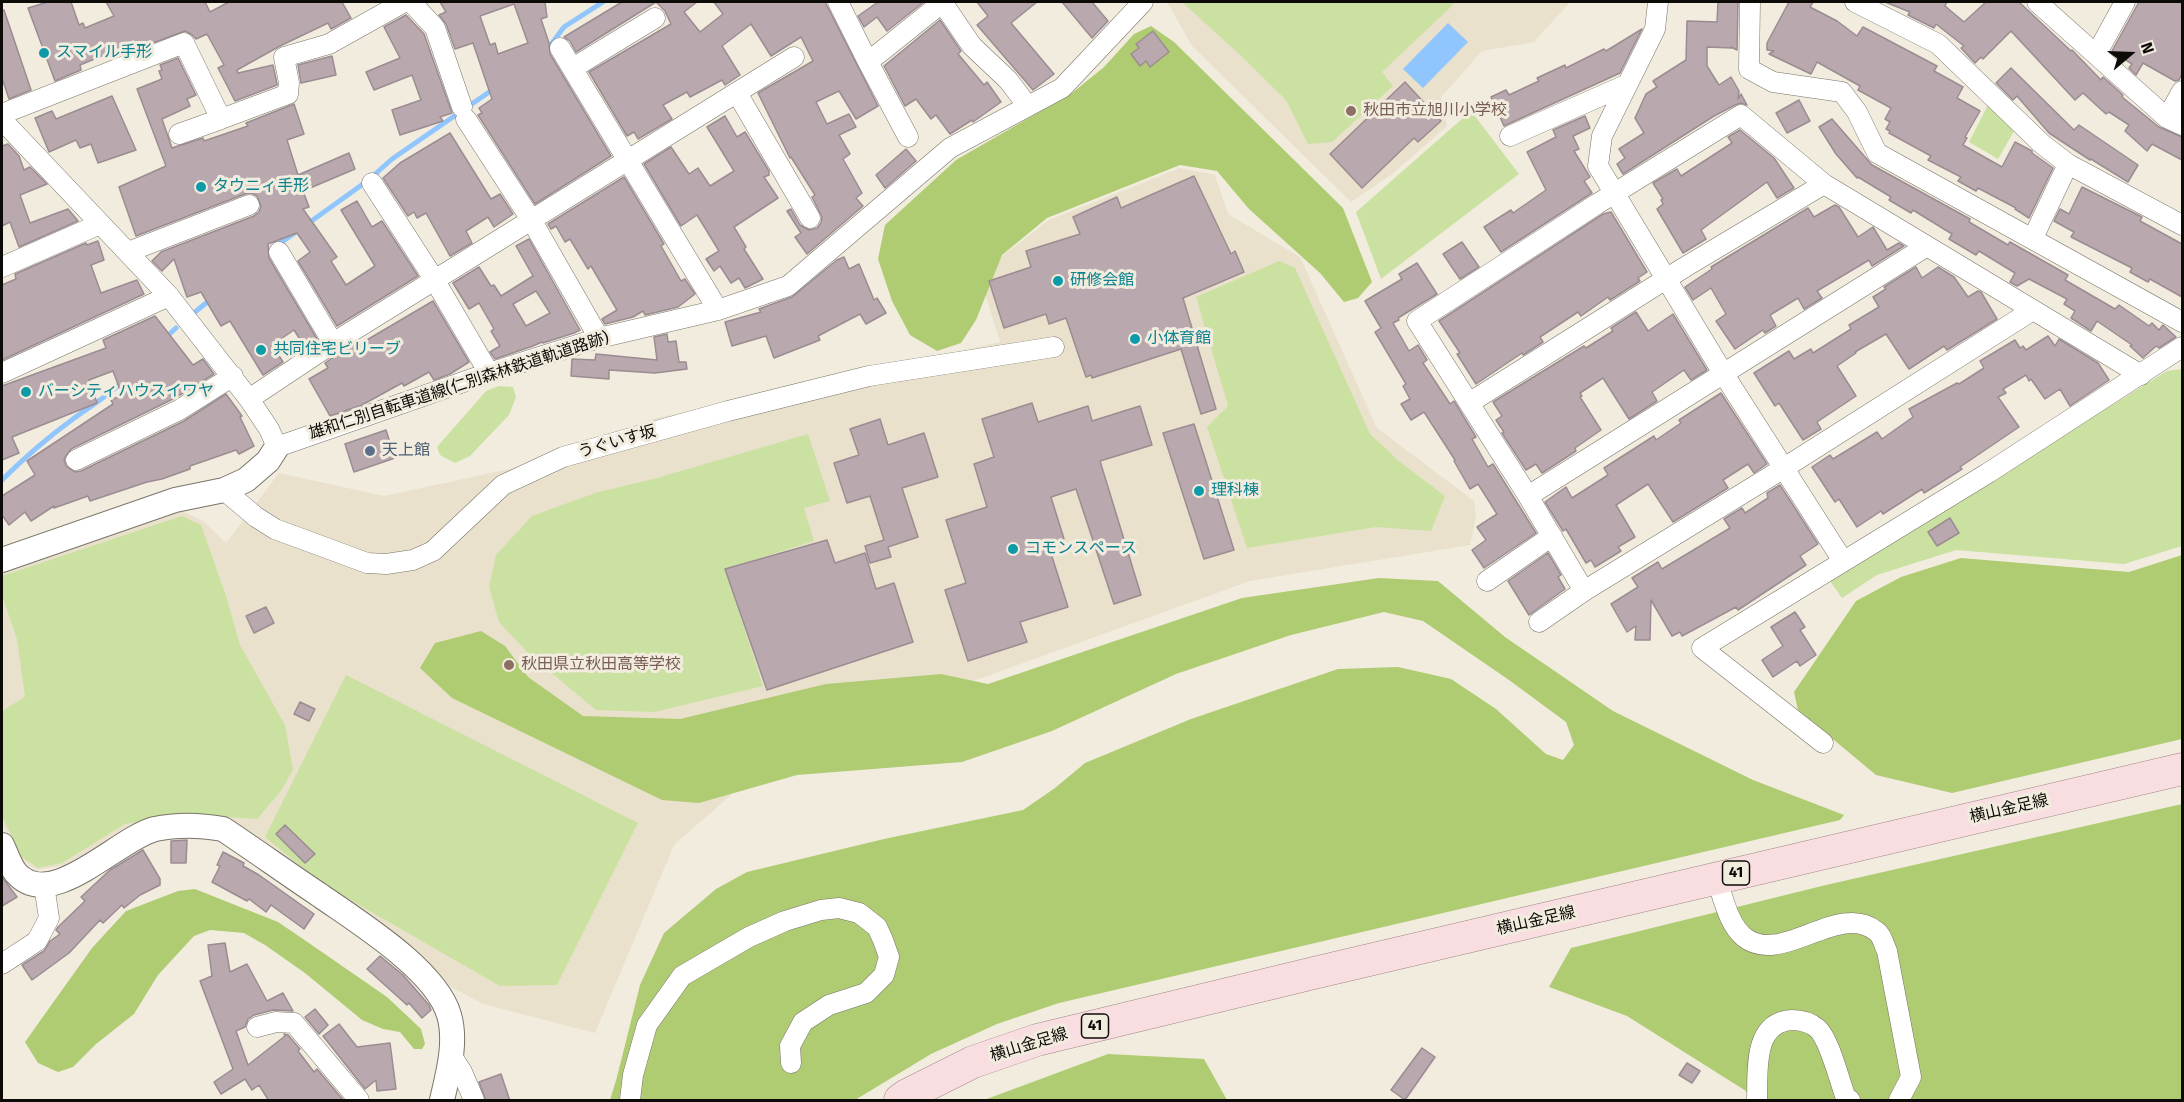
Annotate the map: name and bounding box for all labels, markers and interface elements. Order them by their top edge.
north arrow [2100,24,2160,84]
text: N [2137,40,2158,56]
place label: スマイル手形 [56,43,152,63]
marker: スマイル手形 [37,46,51,60]
place label: 秋田市立旭川小学校 [1363,101,1507,121]
marker: 秋田市立旭川小学校 [1344,104,1358,118]
place label: タウニィ手形 [213,177,309,197]
marker: タウニィ手形 [194,180,208,194]
place label: 研修会館 [1070,271,1134,291]
marker: 研修会館 [1051,274,1065,288]
street label: 雄和仁別自転車道線(仁別森林鉄道軌道路跡) [307,328,611,444]
place label: 小体育館 [1147,329,1211,349]
marker: 小体育館 [1128,332,1142,346]
place label: 共同住宅ビリーブ [273,340,401,360]
marker: 共同住宅ビリーブ [254,343,268,357]
place label: バーシティハウスイワヤ [38,382,214,402]
marker: バーシティハウスイワヤ [19,385,33,399]
street label: うぐいす坂 [576,422,658,462]
place label: 天上館 [382,441,430,461]
marker: 天上館 [363,444,377,458]
place label: 理科棟 [1211,481,1259,501]
marker: 理科棟 [1192,484,1206,498]
place label: コモンスペース [1025,539,1137,559]
marker: コモンスペース [1006,542,1020,556]
place label: 秋田県立秋田高等学校 [521,655,681,675]
marker: 秋田県立秋田高等学校 [502,658,516,672]
street label: 横山金足線 [1968,791,2050,827]
road number: 41 [1722,861,1750,885]
street label: 横山金足線 [1495,903,1577,939]
road number: 41 [1082,1014,1108,1038]
street label: 横山金足線 [988,1024,1070,1066]

